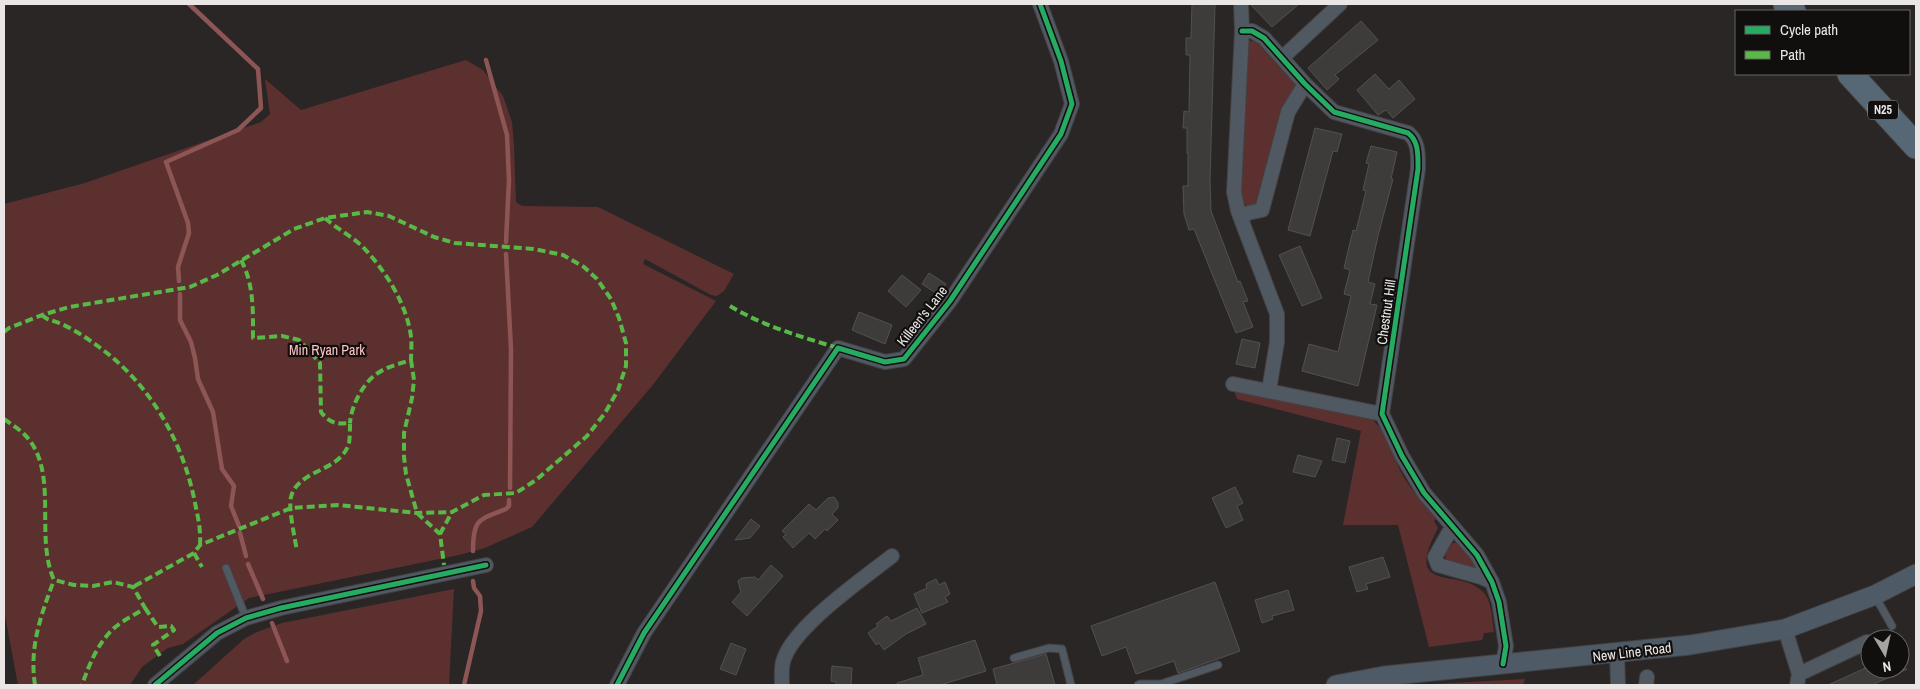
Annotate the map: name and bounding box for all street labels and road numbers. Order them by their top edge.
road number: N25 [1868,100,1898,120]
street label: Chestnut Hill [1373,278,1399,346]
street label: Killeen's Lane [893,282,951,350]
street label: New Line Road [1592,638,1672,666]

